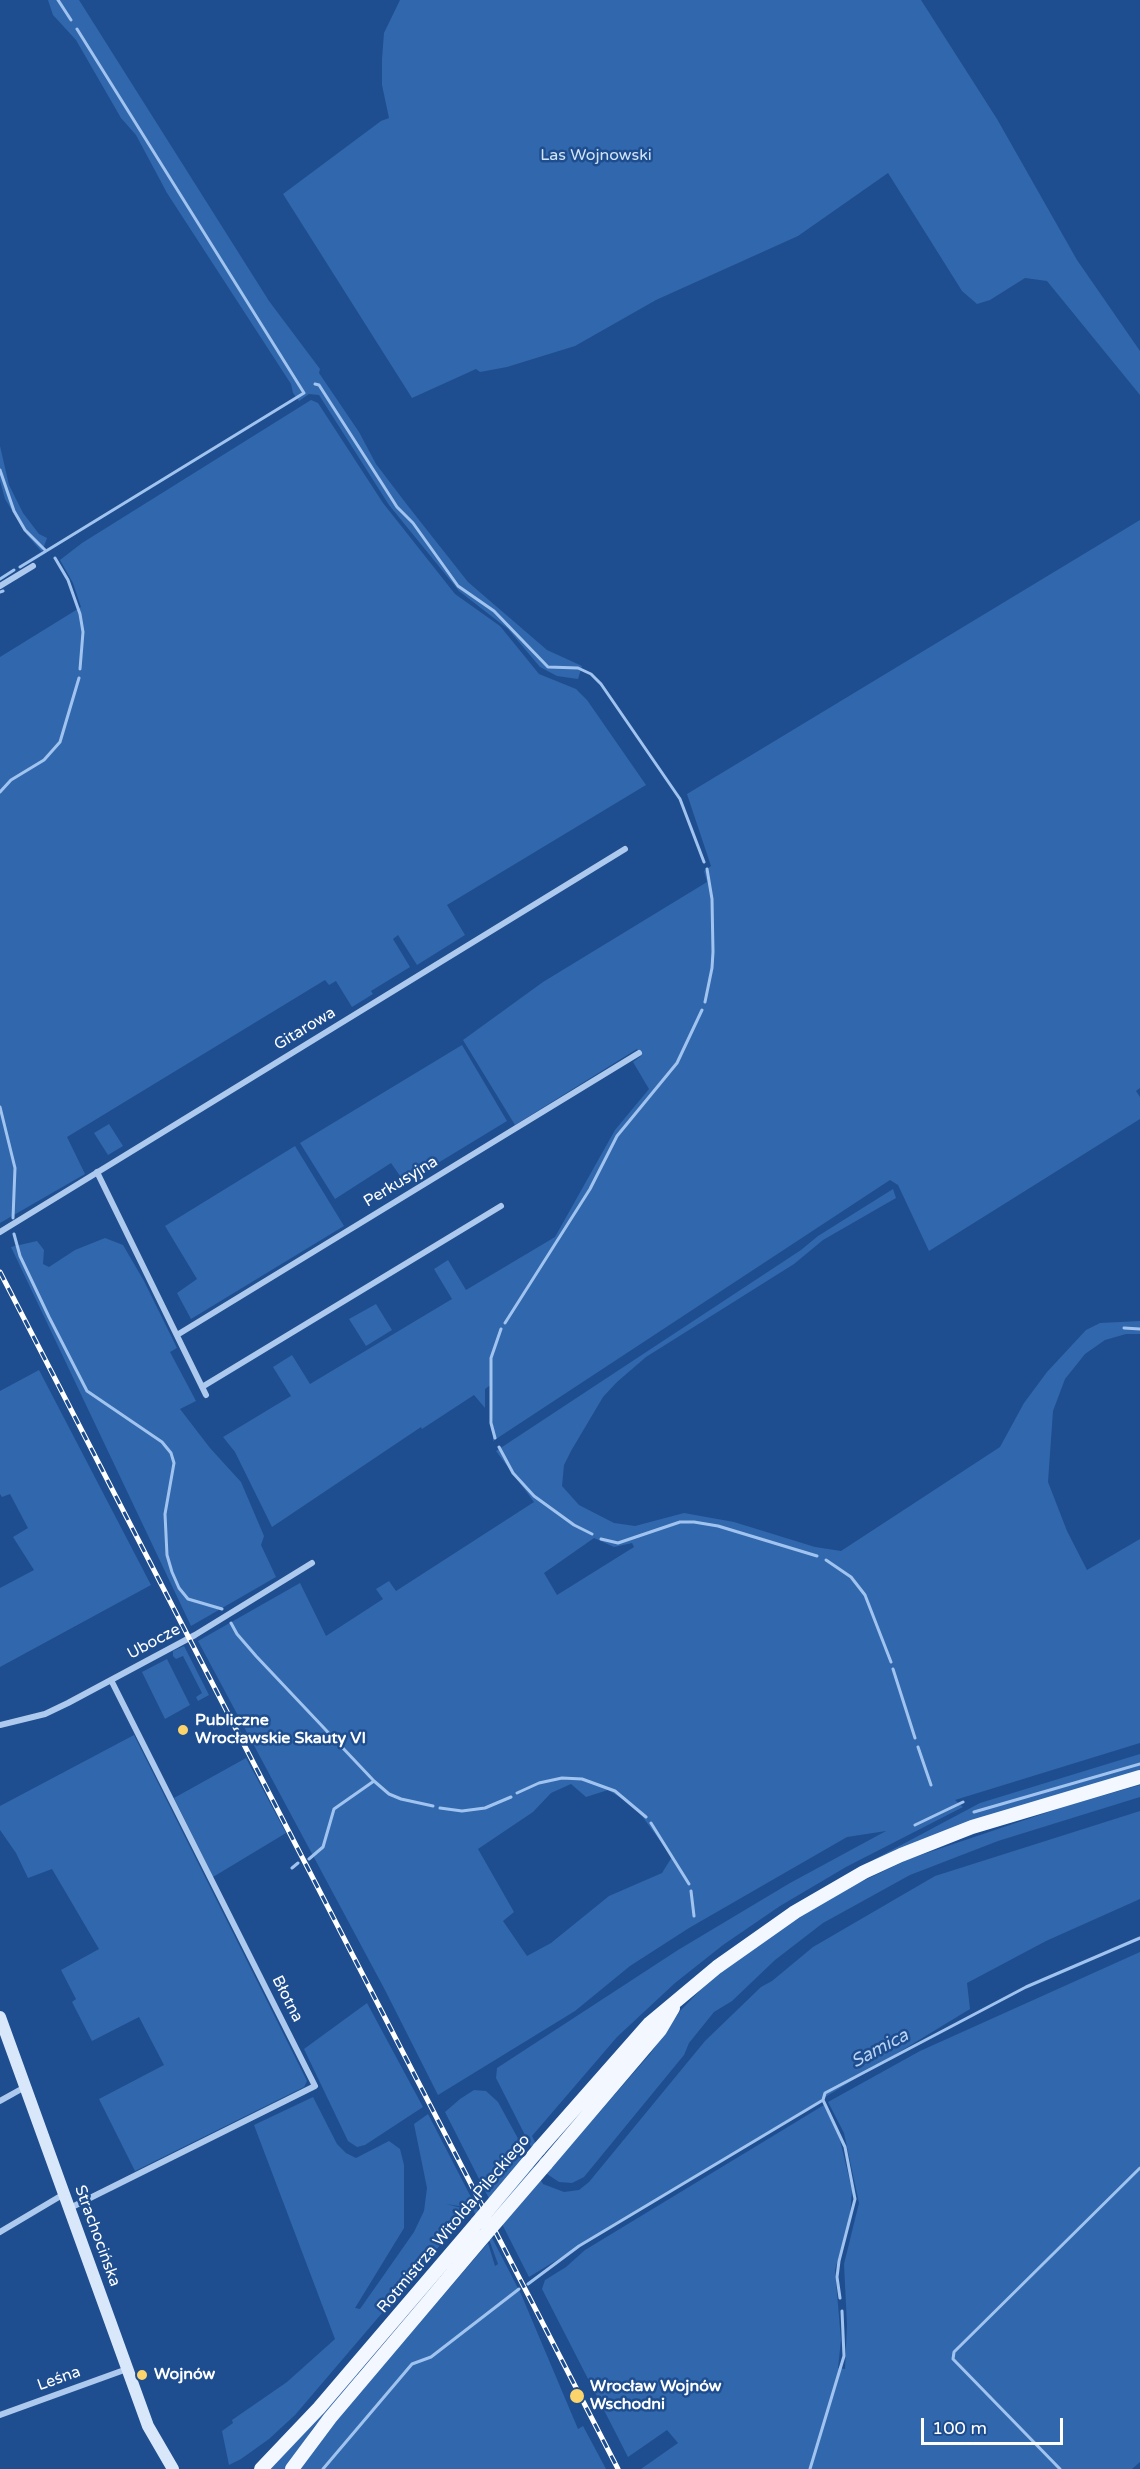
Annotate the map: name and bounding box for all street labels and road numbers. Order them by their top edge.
street label: Gitarowa [271,1003,339,1055]
street label: Perkusyjna [360,1152,442,1212]
street label: Ubocze [124,1620,184,1664]
street label: Błotna [267,1972,307,2026]
street label: Rotmistrza Witolda Pileckiego [374,2131,534,2317]
street label: Strachocińska [70,2183,124,2289]
street label: Leśna [35,2362,83,2396]

